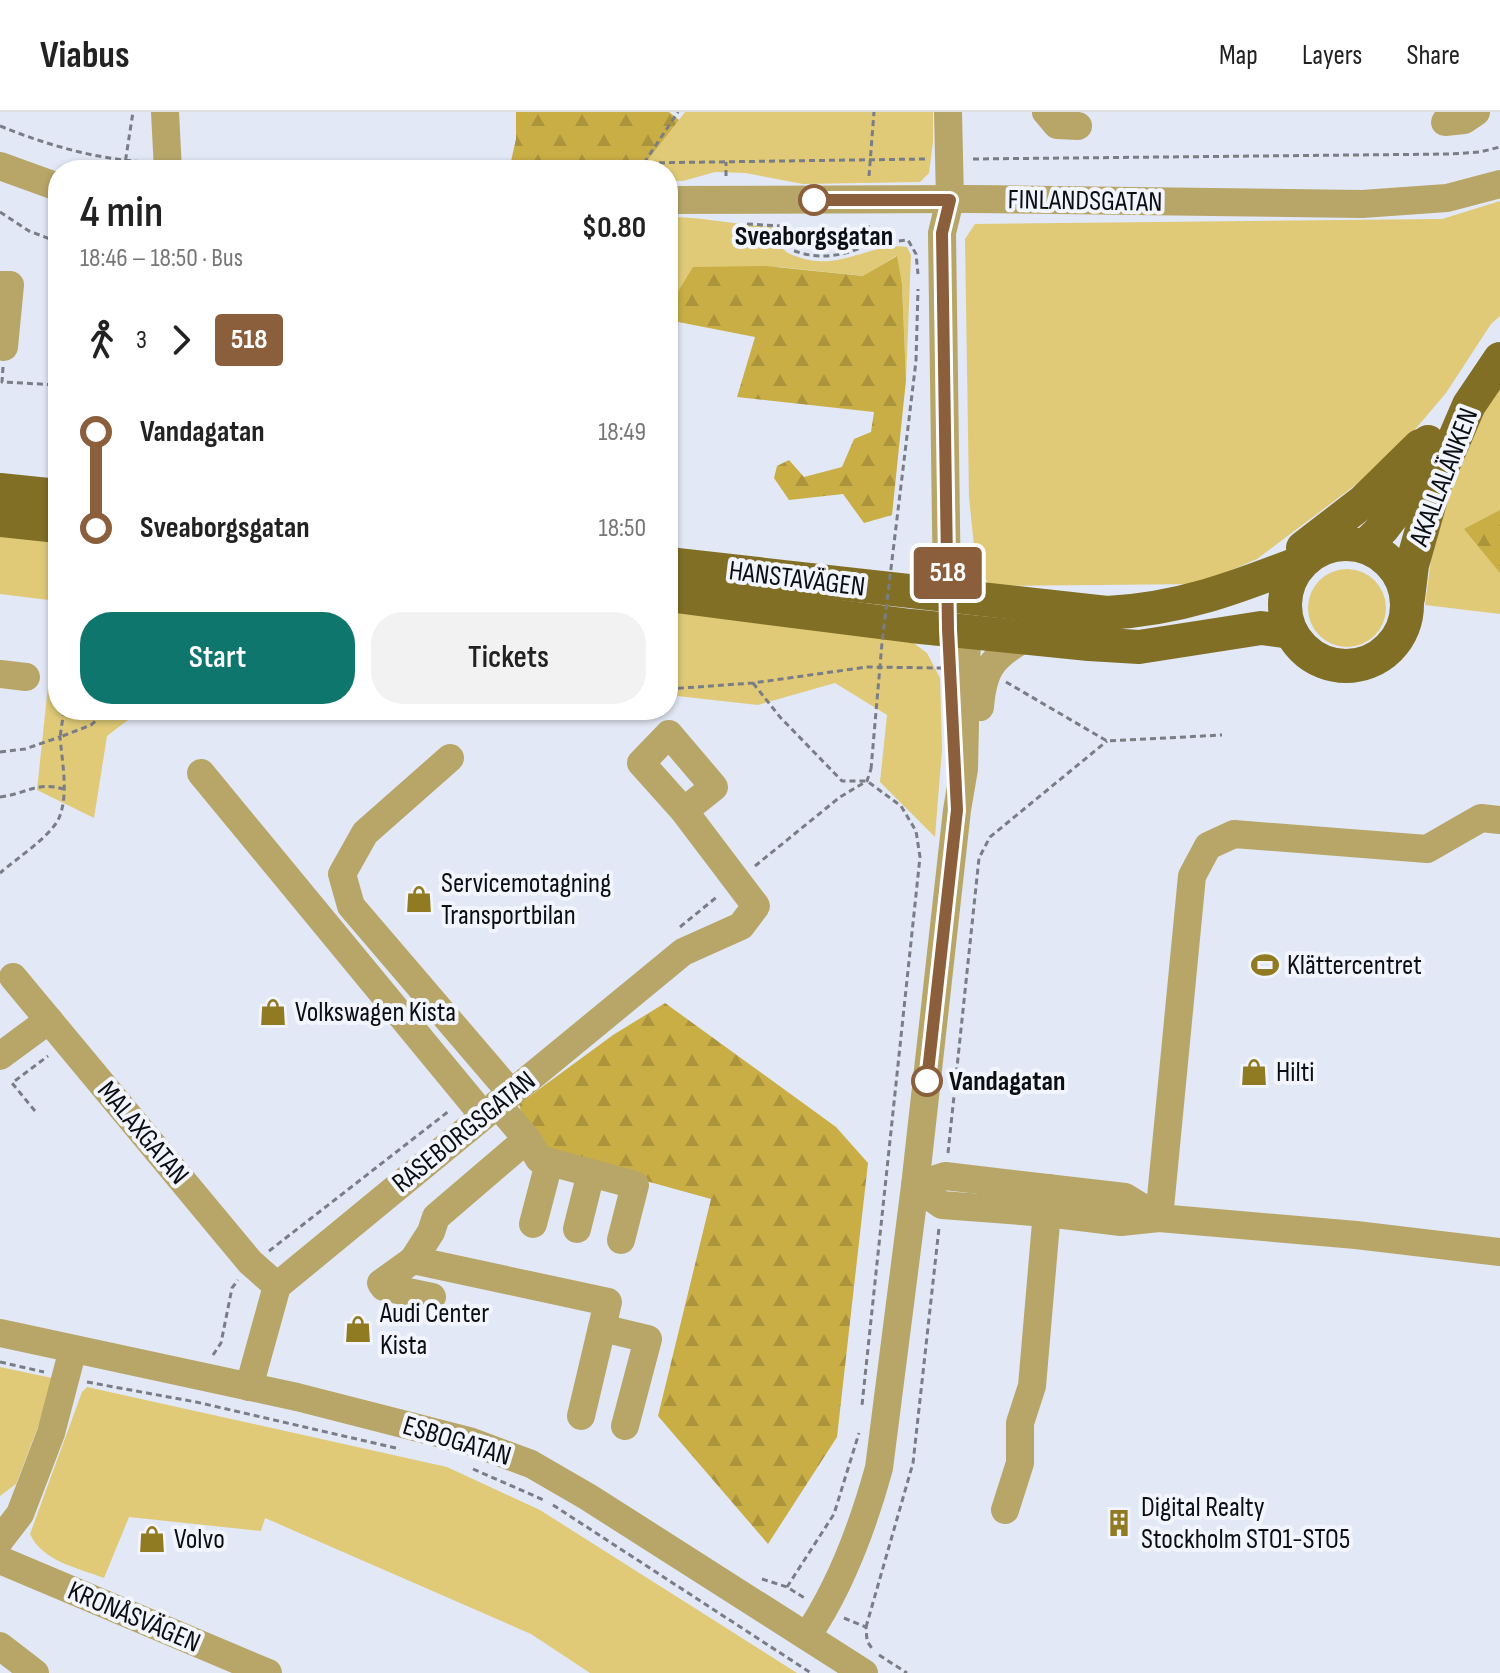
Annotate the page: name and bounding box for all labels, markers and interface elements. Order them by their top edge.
text: Viabus [40,33,130,78]
text: Map [1219,39,1258,72]
text: Layers [1302,39,1362,72]
text: Share [1406,39,1460,72]
street label: FINLANDSGATAN [1007,183,1163,219]
marker: Sveaborgsgatan [799,185,829,215]
text: 4 min [80,186,163,239]
text: $0.80 [582,210,646,246]
place label: Sveaborgsgatan [735,220,893,253]
text: 18:46 – 18:50 · Bus [80,243,243,274]
icon: walk [80,318,124,362]
icon: forward [159,318,203,362]
text: 518 [231,323,267,356]
text: 3 [136,325,147,356]
street label: AKALLALÄNKEN [1402,403,1485,552]
text: Vandagatan [140,414,265,450]
text: 18:49 [598,417,646,448]
text: Sveaborgsgatan [140,510,310,546]
text: 18:50 [599,513,646,544]
line badge: 518 [902,547,994,599]
street label: HANSTAVÄGEN [727,554,867,604]
text: 518 [930,556,966,589]
button: Start [80,612,355,704]
button: Tickets [371,612,646,704]
place label: Servicemotagning Transportbilan [441,867,611,932]
shop icon: Servicemotagning Transportbilan [404,884,434,914]
place label: Klättercentret [1287,949,1422,982]
sports icon: Klättercentret [1250,950,1280,980]
place label: Volkswagen Kista [295,996,456,1029]
shop icon: Volkswagen Kista [258,997,288,1027]
place label: Hilti [1276,1056,1314,1089]
shop icon: Hilti [1239,1057,1269,1087]
street label: RASEBORGSGATAN [386,1064,542,1200]
place label: Vandagatan [949,1065,1065,1098]
marker: Vandagatan [912,1066,942,1096]
street label: MALAXGATAN [90,1075,196,1191]
place label: Audi Center Kista [379,1297,489,1362]
shop icon: Audi Center Kista [343,1314,373,1344]
street label: ESBOGATAN [399,1409,515,1473]
place label: Digital Realty Stockholm STO1-STO5 [1141,1491,1350,1556]
building icon: Digital Realty Stockholm STO1-STO5 [1104,1508,1134,1538]
place label: Volvo [174,1523,225,1556]
shop icon: Volvo [137,1524,167,1554]
street label: KRONÅSVÄGEN [63,1574,205,1660]

